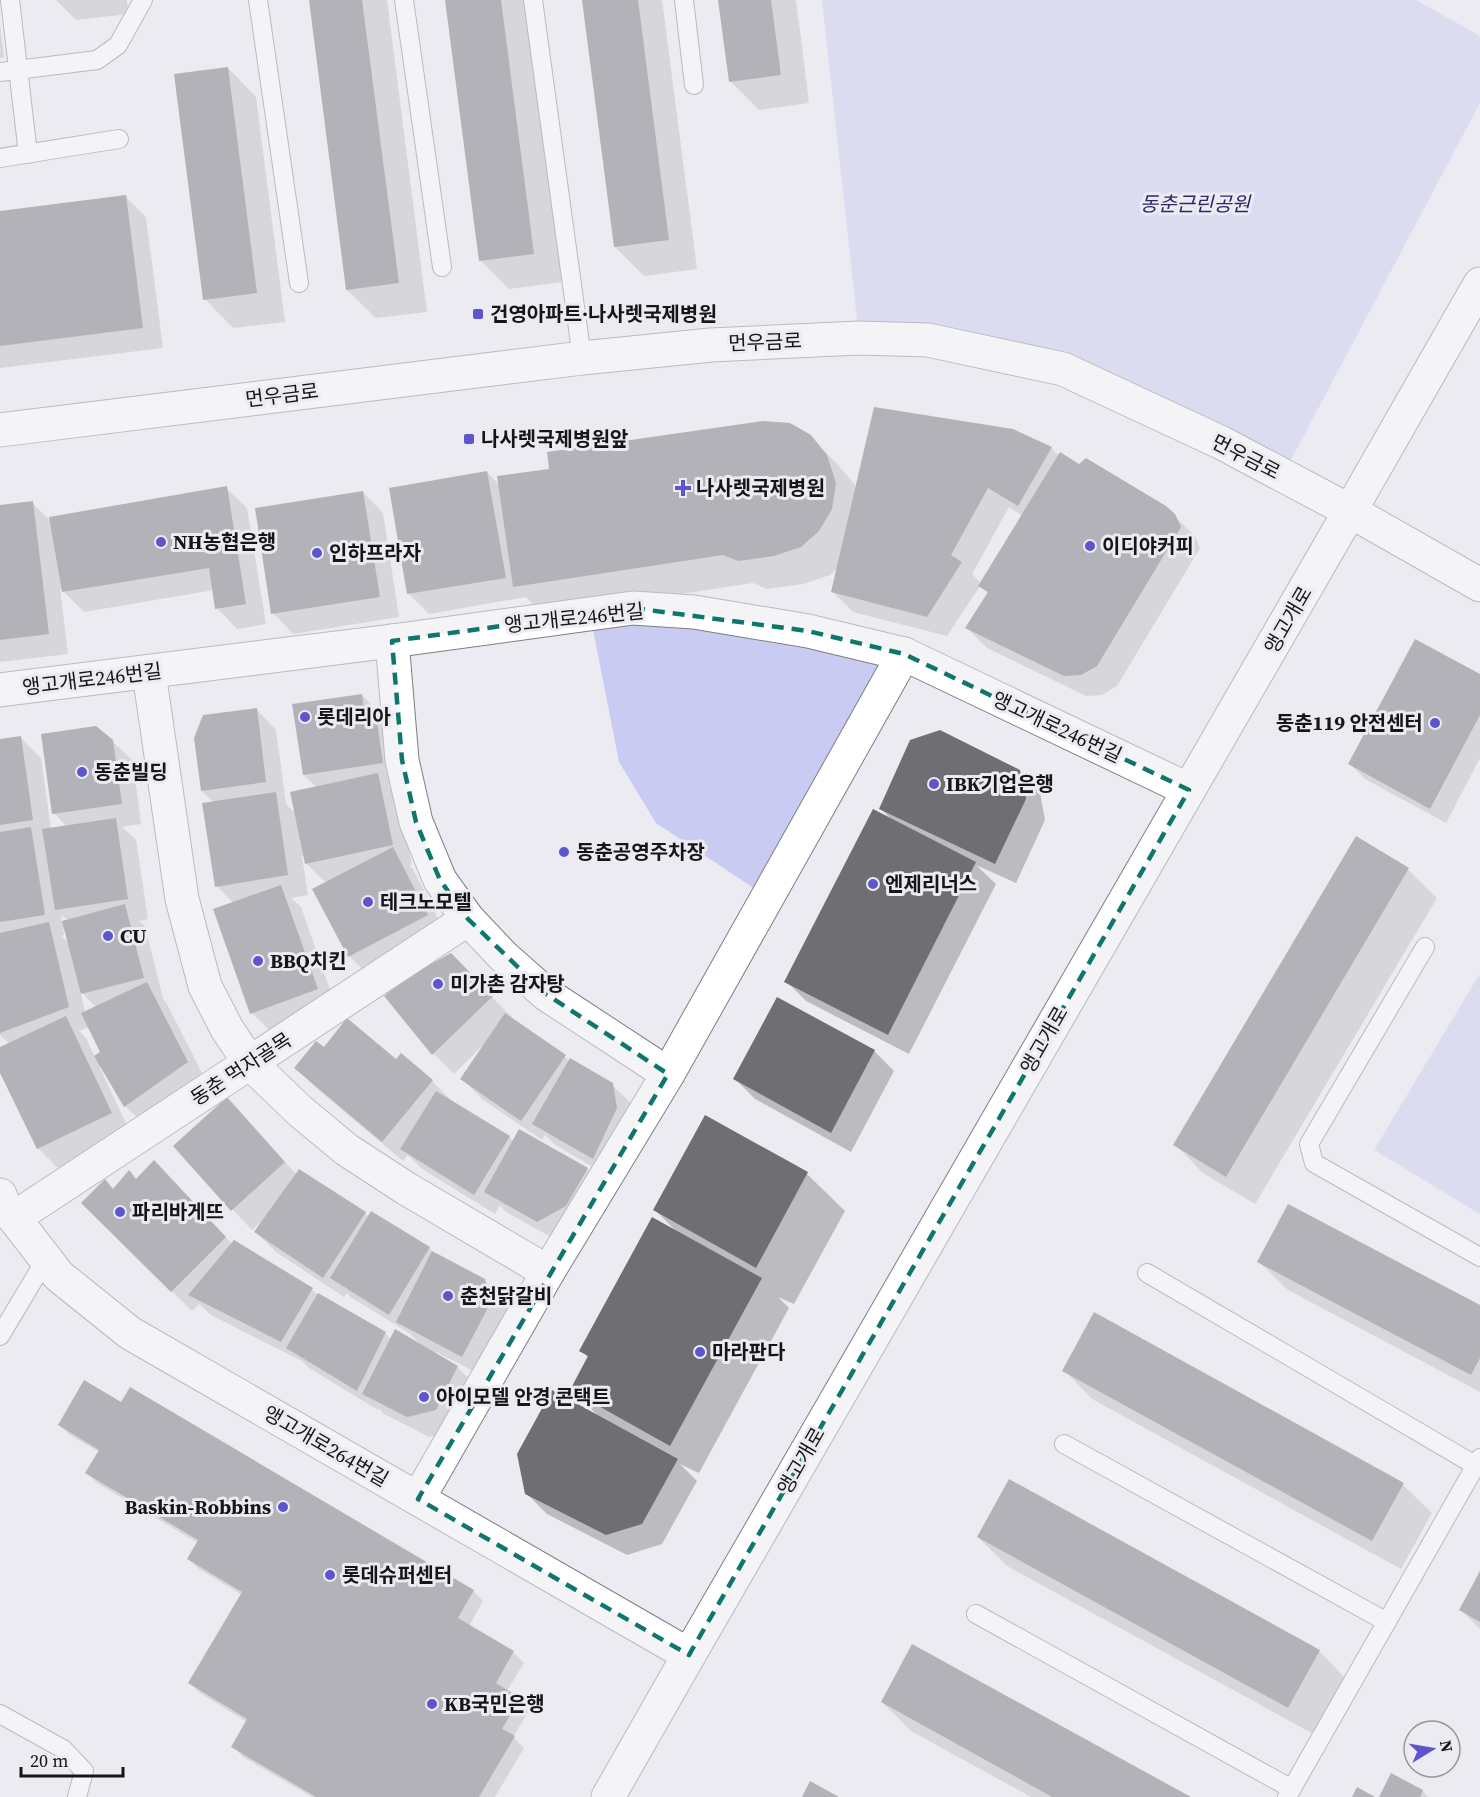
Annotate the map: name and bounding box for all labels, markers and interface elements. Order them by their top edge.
park label: 동춘근린공원 [1140,190,1252,218]
place label: 건영아파트·나사렛국제병원 [490,300,717,328]
marker: 건영아파트·나사렛국제병원 [471,307,485,321]
street label: 먼우금로 [728,327,802,357]
street label: 먼우금로 [244,377,320,413]
place label: 나사렛국제병원앞 [481,425,629,453]
street label: 먼우금로 [1207,428,1285,486]
marker: 나사렛국제병원앞 [462,432,476,446]
place label: 나사렛국제병원 [696,474,825,502]
marker: 나사렛국제병원 [674,479,692,497]
place label: NH농협은행 [173,528,276,556]
place label: 이디야커피 [1102,532,1194,560]
marker: NH농협은행 [154,535,168,549]
place label: 인하프라자 [329,539,422,567]
marker: 이디야커피 [1083,539,1097,553]
marker: 인하프라자 [310,546,324,560]
street label: 앵고개로 [1257,581,1319,659]
street label: 앵고개로246번길 [503,597,645,639]
street label: 앵고개로246번길 [21,657,163,701]
street label: 앵고개로246번길 [987,685,1127,769]
place label: 롯데리아 [317,703,391,731]
place label: 동춘119 안전센터 [1276,709,1423,737]
marker: 롯데리아 [298,710,312,724]
marker: 동춘119 안전센터 [1428,716,1442,730]
place label: 동춘빌딩 [94,758,168,786]
marker: 동춘빌딩 [75,765,89,779]
place label: IBK기업은행 [946,770,1054,798]
marker: IBK기업은행 [927,777,941,791]
place label: 동춘공영주차장 [576,838,705,866]
marker: 동춘공영주차장 [557,845,571,859]
place label: 엔제리너스 [885,870,977,898]
marker: 엔제리너스 [866,877,880,891]
place label: 테크노모텔 [380,888,472,916]
marker: 테크노모텔 [361,895,375,909]
place label: CU [120,922,147,950]
marker: CU [101,929,115,943]
place label: BBQ치킨 [270,947,347,975]
marker: BBQ치킨 [251,954,265,968]
place label: 미가촌 감자탕 [450,970,565,998]
marker: 미가촌 감자탕 [431,977,445,991]
street label: 앵고개로 [1013,1001,1075,1079]
street label: 동춘 먹자골목 [185,1026,297,1112]
place label: 파리바게뜨 [132,1198,224,1226]
marker: 파리바게뜨 [113,1205,127,1219]
place label: 춘천닭갈비 [460,1282,552,1310]
marker: 춘천닭갈비 [441,1289,455,1303]
place label: 마라판다 [712,1338,786,1366]
marker: 마라판다 [693,1345,707,1359]
place label: 아이모델 안경 콘택트 [436,1383,610,1411]
marker: 아이모델 안경 콘택트 [417,1390,431,1404]
street label: 앵고개로264번길 [258,1399,394,1493]
street label: 앵고개로 [770,1422,832,1500]
place label: Baskin-Robbins [125,1493,271,1521]
marker: Baskin-Robbins [276,1500,290,1514]
place label: 롯데슈퍼센터 [342,1561,452,1589]
marker: 롯데슈퍼센터 [323,1568,337,1582]
place label: KB국민은행 [444,1690,545,1718]
marker: KB국민은행 [425,1697,439,1711]
north arrow [1402,1719,1462,1779]
text: N [1435,1738,1459,1754]
scale bar [21,1740,123,1778]
text: 20 m [30,1748,68,1773]

